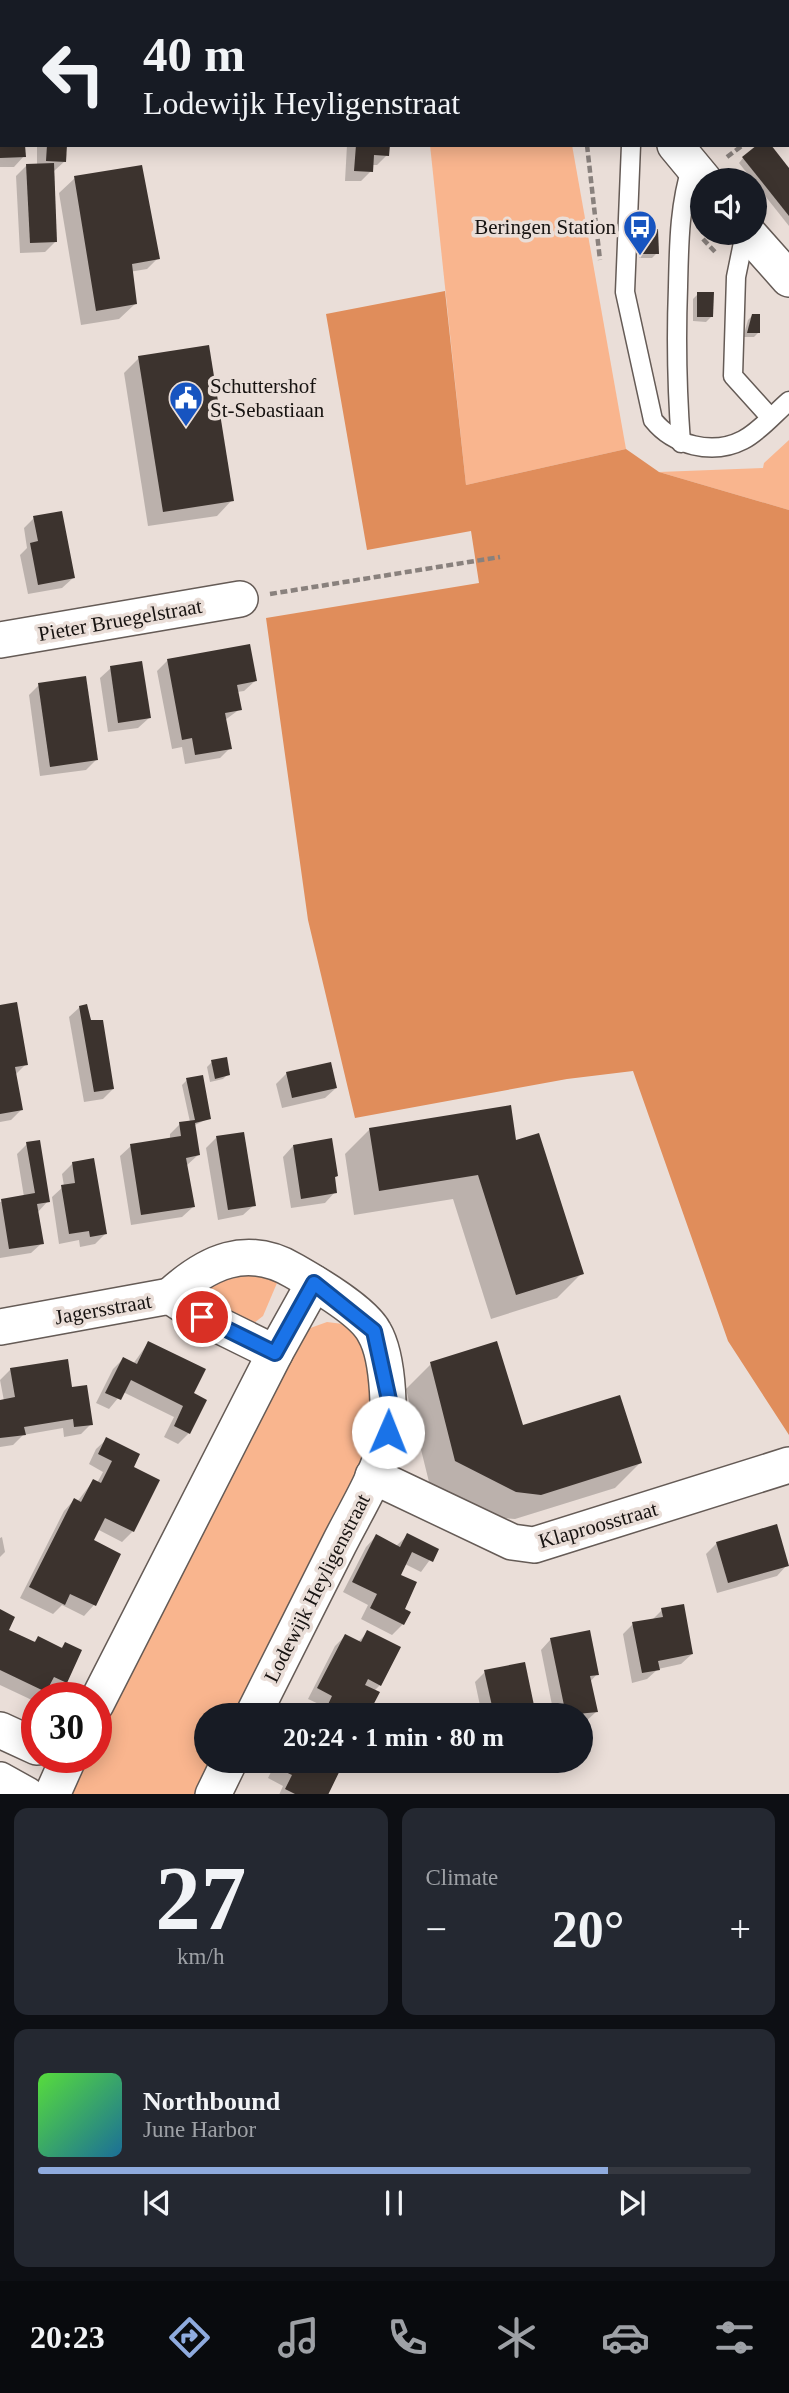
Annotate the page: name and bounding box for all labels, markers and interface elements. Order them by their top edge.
text: 40 m [143,27,245,82]
icon: left [28,28,119,119]
text: Lodewijk Heyligenstraat [143,85,460,121]
map controls [690,168,767,245]
button: sound [690,168,767,245]
bus stop icon: Beringen Station [621,208,659,257]
place label: Beringen Station [474,215,616,239]
place label: Schuttershof St-Sebastiaan [210,374,325,422]
public building icon: Schuttershof St-Sebastiaan [167,379,205,428]
street label: Pieter Bruegelstraat [36,594,204,646]
pin [172,1287,232,1347]
street label: Jagersstraat [53,1289,153,1329]
icon: arrive [183,1298,221,1336]
position arrow [351,1395,425,1469]
street label: Lodewijk Heyligenstraat [259,1490,375,1686]
street label: Klaproosstraat [536,1497,660,1553]
speed limit sign: 30 [21,1682,112,1773]
text: 20:24 · 1 min · 80 m [283,1723,504,1752]
text: 27 [155,1848,246,1949]
text: Climate [426,1865,498,1890]
text: 20° [552,1901,625,1958]
text: − [426,1908,447,1950]
text: + [730,1908,751,1950]
text: km/h [177,1944,224,1969]
text: Northbound [143,2087,280,2116]
text: June Harbor [143,2117,256,2142]
icon: previous [138,2184,176,2222]
icon: pause [375,2184,413,2222]
icon: next [613,2184,651,2222]
icon: directions [165,2313,214,2362]
icon: music [274,2313,323,2362]
icon: phone [383,2313,432,2362]
icon: climate [492,2313,541,2362]
icon: car [601,2313,650,2362]
icon: filters [710,2313,759,2362]
text: 20:23 [30,2319,105,2355]

